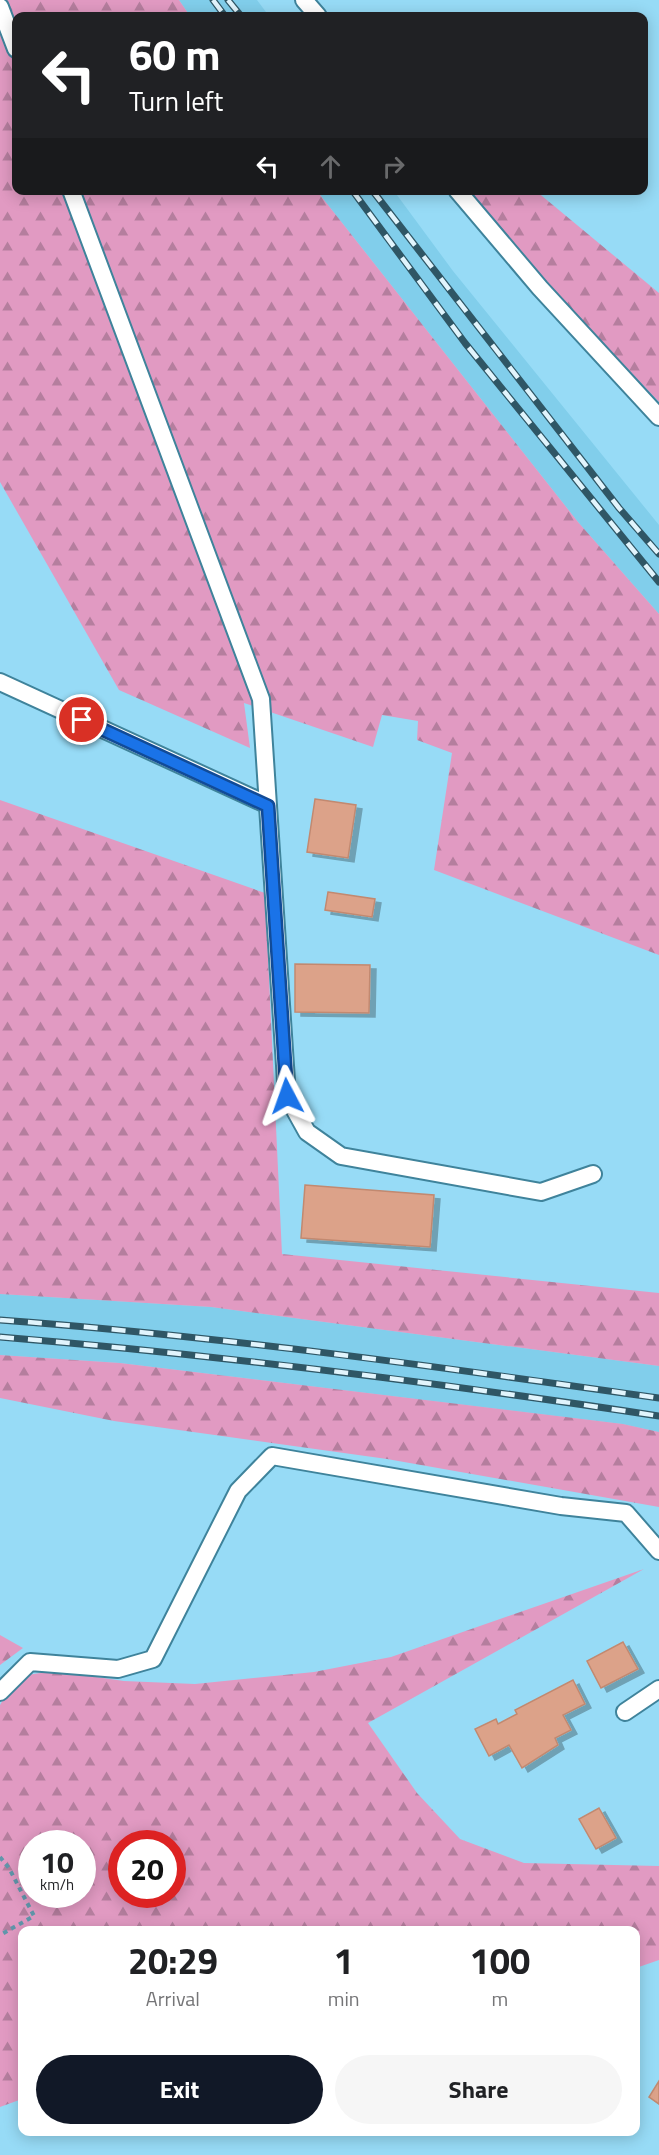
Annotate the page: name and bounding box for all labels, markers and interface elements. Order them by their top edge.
text: 60 m [129,22,221,86]
icon: left [30,36,108,114]
text: Turn left [129,80,223,121]
icon: left [251,150,284,183]
icon: ahead [314,150,347,183]
icon: right [377,150,410,183]
pin [56,694,107,745]
icon: arrive [65,703,98,736]
position arrow [255,1064,319,1128]
speed limit sign: 20 [108,1830,186,1908]
text: 10 [40,1839,74,1885]
text: km/h [40,1873,74,1896]
text: 20:29 [128,1933,218,1988]
text: 1 [334,1933,354,1988]
text: 100 [470,1933,530,1988]
text: Arrival [146,1983,200,2014]
text: min [328,1983,360,2014]
text: m [491,1983,508,2014]
button: Exit [36,2055,323,2124]
button: Share [335,2055,622,2124]

